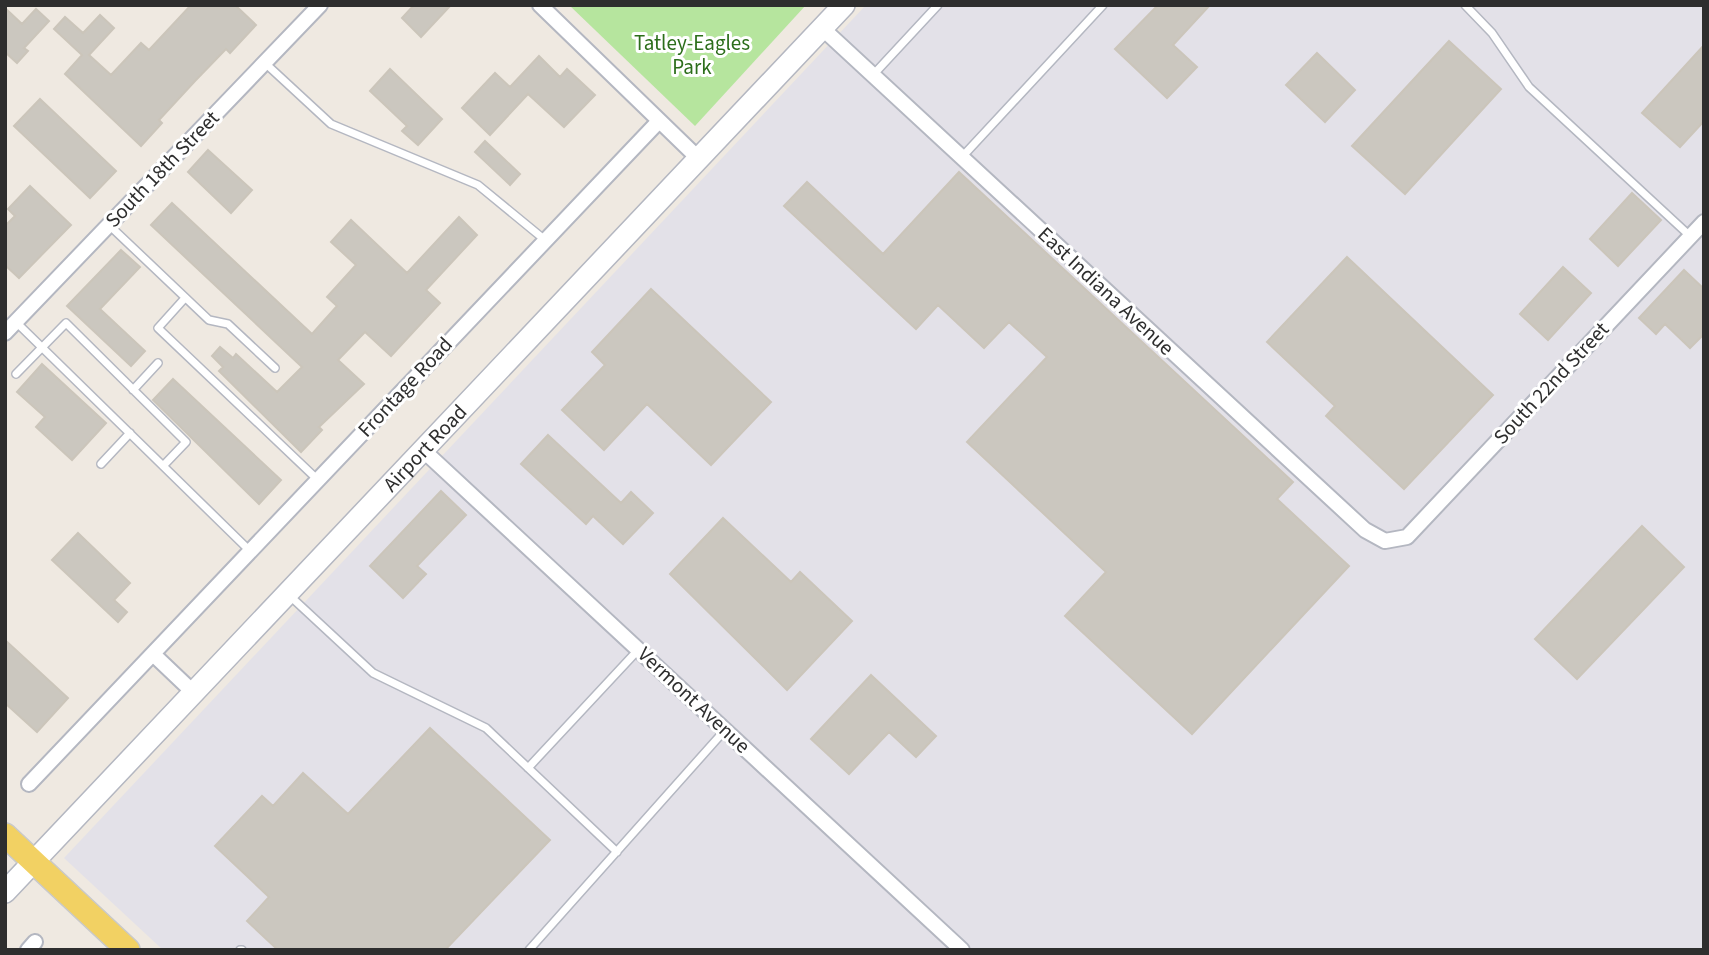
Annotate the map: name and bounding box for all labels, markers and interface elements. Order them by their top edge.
park label: Tatley-Eagles Park [634,28,750,82]
street label: South 18th Street [98,104,226,234]
street label: East Indiana Avenue [1031,220,1181,362]
street label: South 22nd Street [1486,315,1616,451]
street label: Frontage Road [351,330,459,444]
street label: Airport Road [376,398,474,499]
street label: Vermont Avenue [631,640,757,760]

